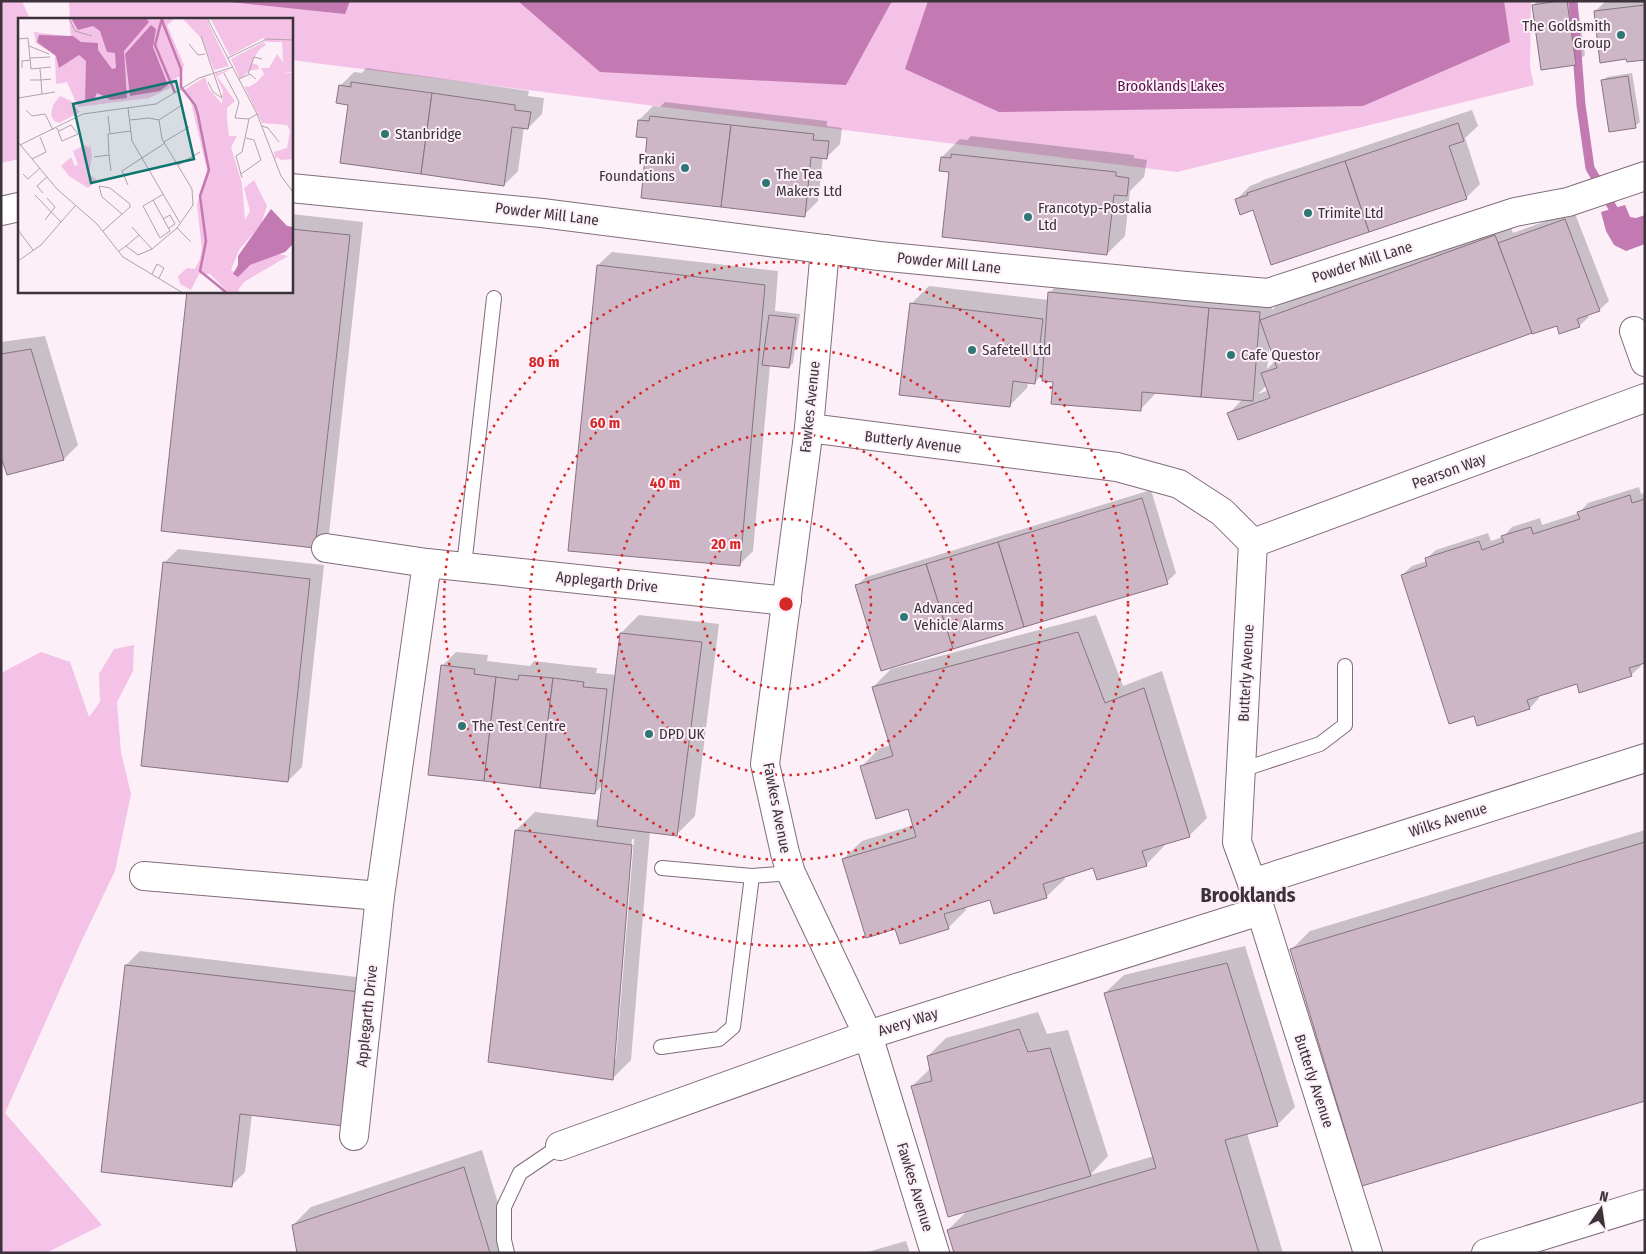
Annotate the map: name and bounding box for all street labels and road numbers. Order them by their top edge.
street label: Powder Mill Lane [494,199,600,229]
street label: Powder Mill Lane [1310,237,1414,287]
street label: Powder Mill Lane [896,249,1002,277]
street label: Fawkes Avenue [796,360,824,454]
street label: Butterly Avenue [864,427,962,457]
street label: Pearson Way [1410,449,1489,493]
street label: Applegarth Drive [555,568,659,596]
street label: Butterly Avenue [1234,624,1258,722]
street label: Fawkes Avenue [759,761,795,855]
street label: Wilks Avenue [1407,799,1489,841]
street label: Applegarth Drive [353,964,381,1068]
street label: Avery Way [876,1004,941,1040]
street label: Butterly Avenue [1290,1032,1338,1130]
street label: Fawkes Avenue [893,1140,937,1234]

